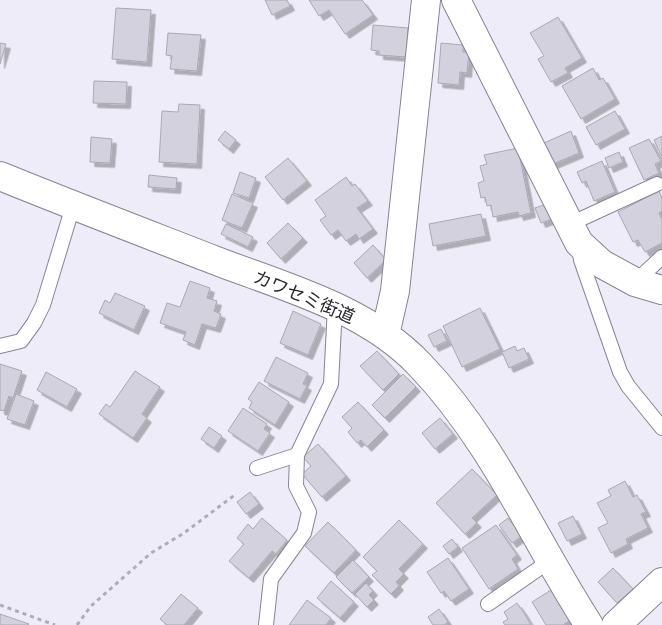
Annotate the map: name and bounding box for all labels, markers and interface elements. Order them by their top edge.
street label: カワセミ街道 [250,267,358,327]

